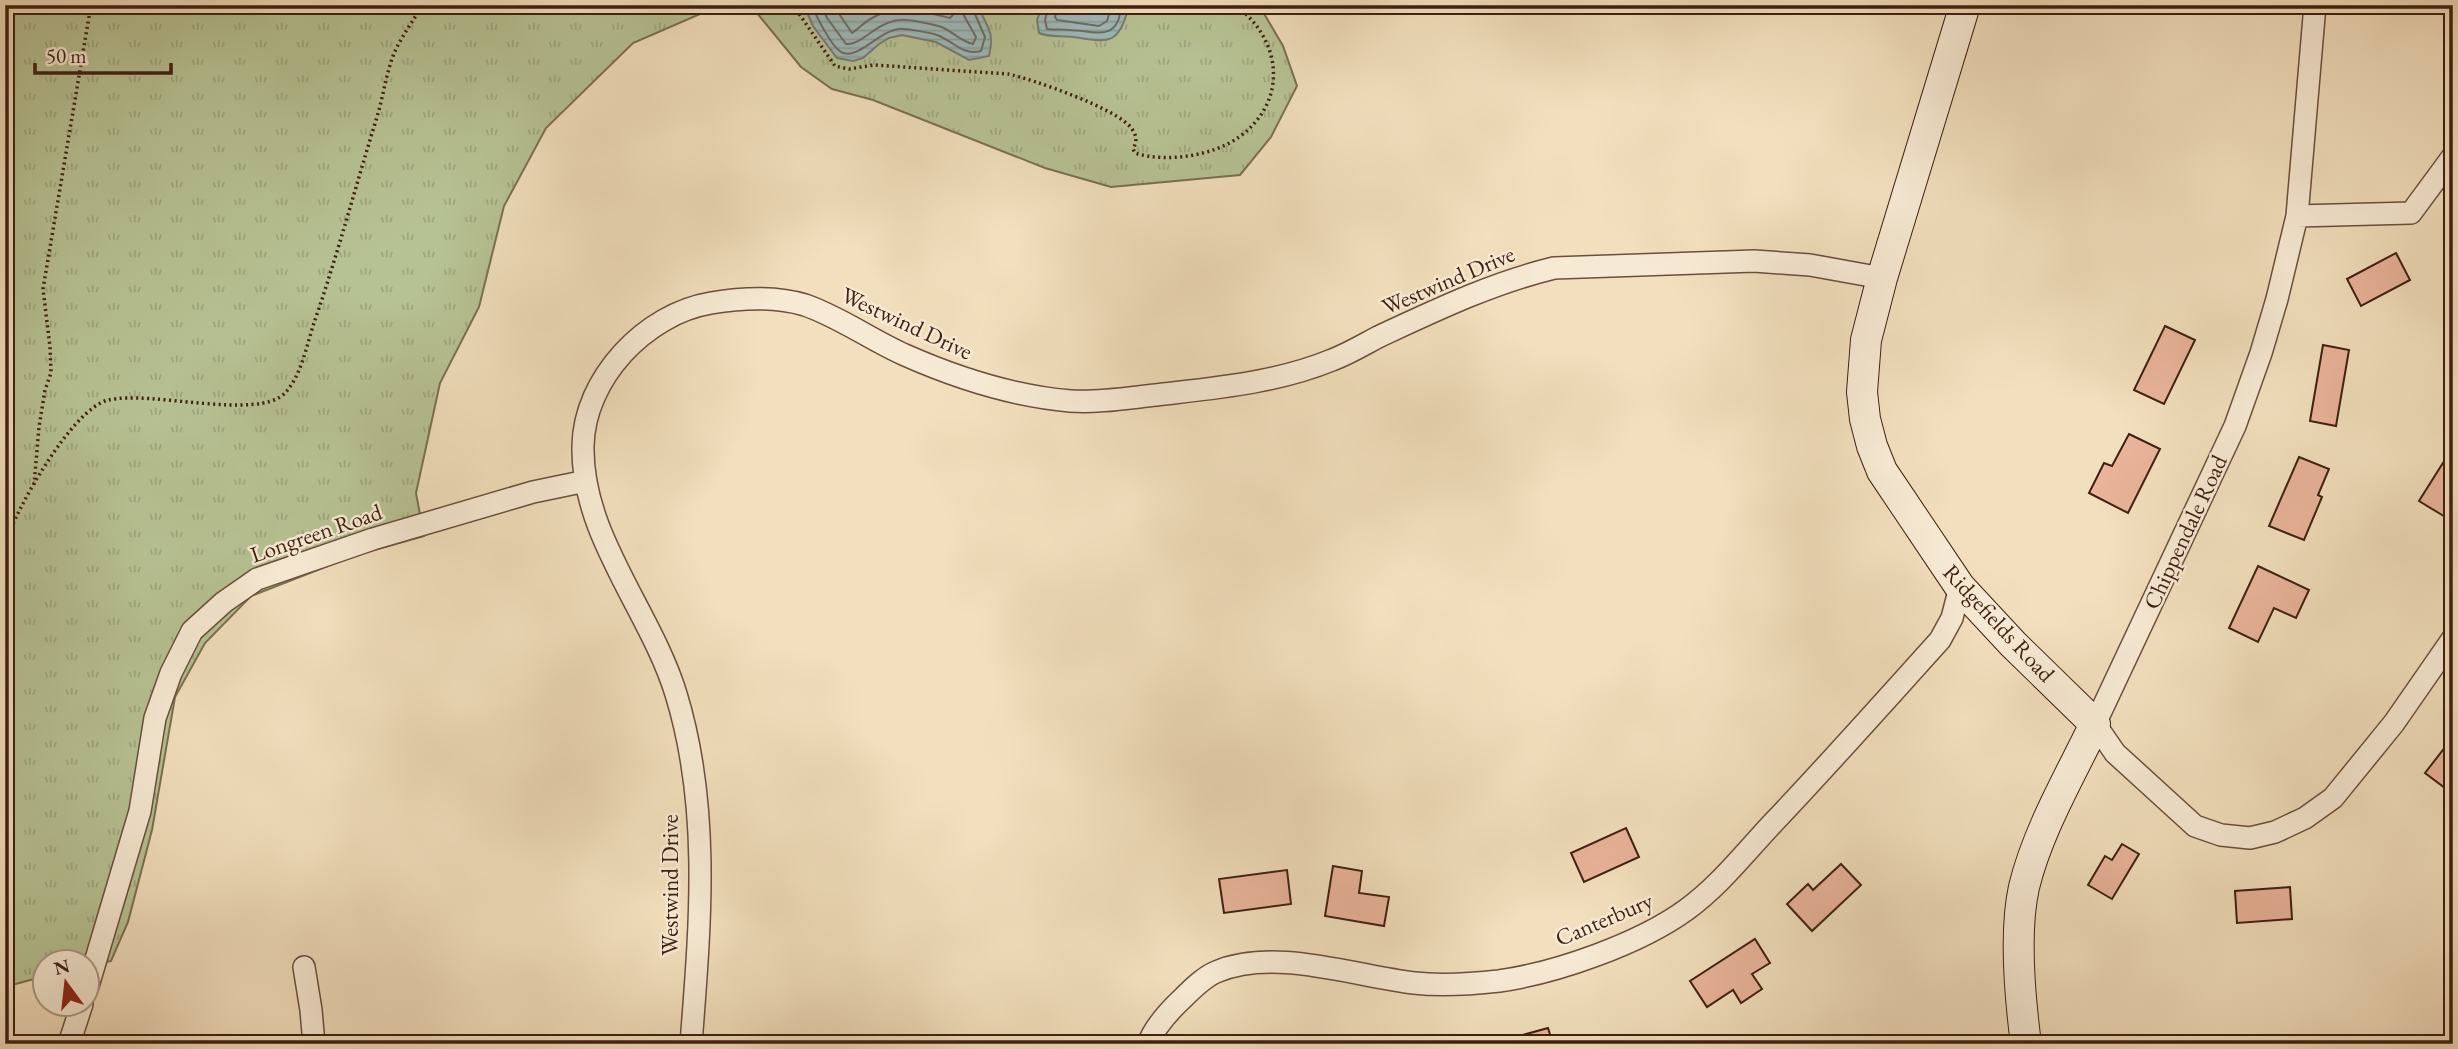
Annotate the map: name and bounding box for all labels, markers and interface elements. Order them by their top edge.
scale bar [35,32,172,76]
text: 50 m [46,42,87,69]
street label: Westwind Drive [1377,239,1519,321]
street label: Westwind Drive [837,280,977,366]
street label: Chippendale Road [2136,450,2234,614]
street label: Longreen Road [246,496,386,570]
street label: Ridgefields Road [1937,558,2062,689]
street label: Westwind Drive [655,814,685,956]
street label: Canterbury [1551,885,1658,953]
north arrow [32,948,102,1018]
text: N [51,953,73,981]

